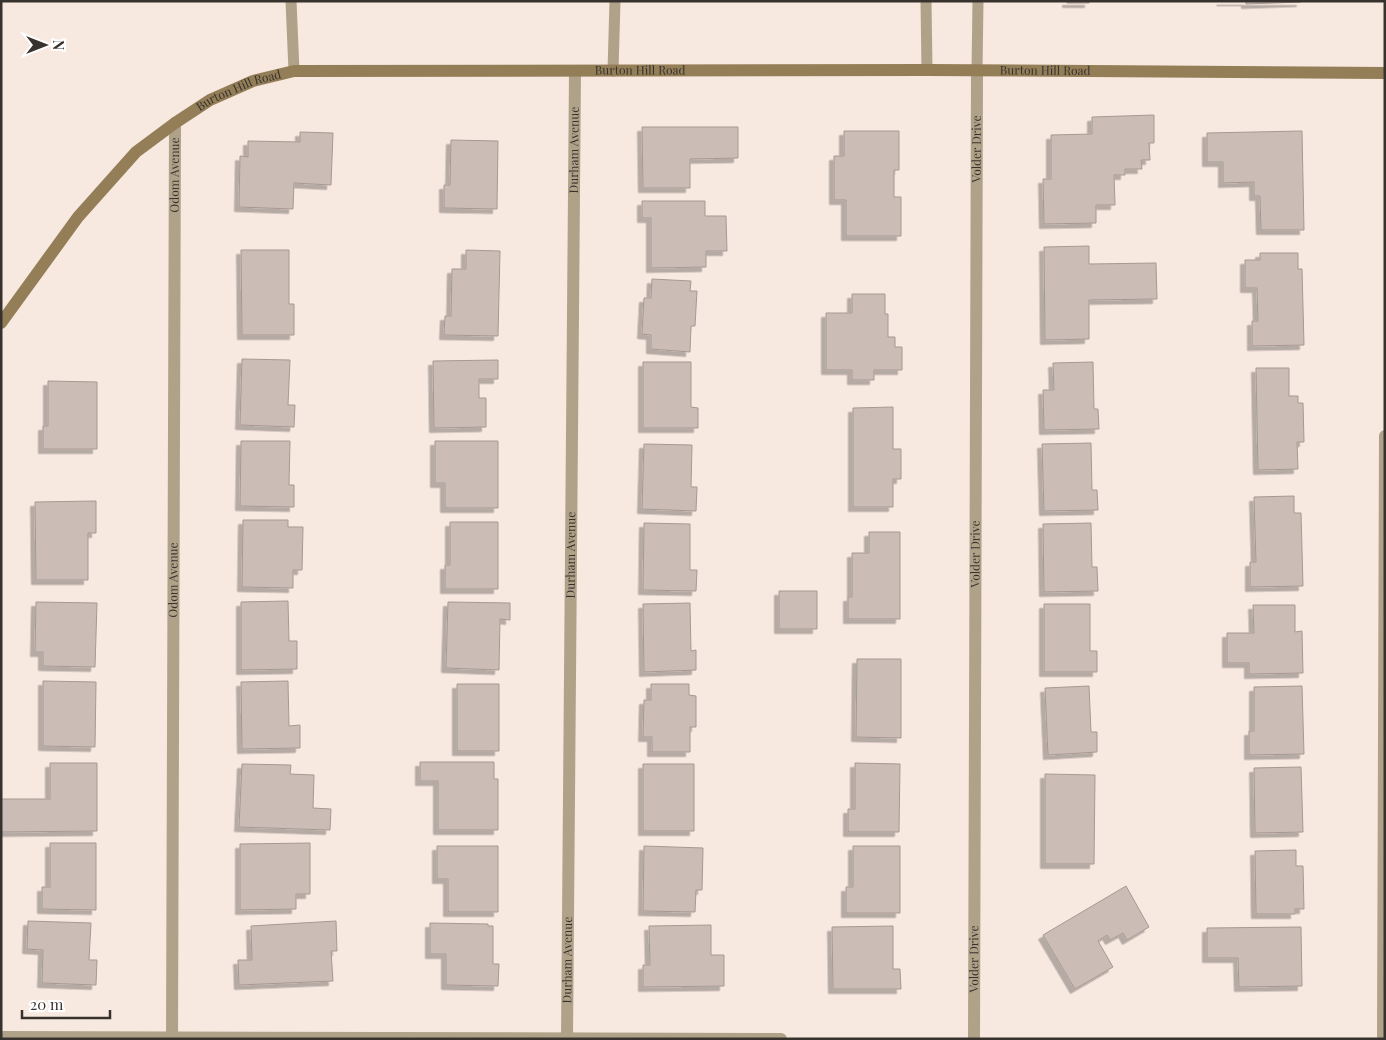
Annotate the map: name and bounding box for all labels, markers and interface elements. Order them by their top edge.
north arrow [20,20,70,70]
text: N [49,40,68,50]
street label: Burton Hill Road [595,61,686,78]
street label: Burton Hill Road [1000,61,1091,78]
street label: Burton Hill Road [193,65,283,114]
street label: Durham Avenue [565,107,582,193]
street label: Volder Drive [968,115,984,184]
street label: Odom Avenue [166,137,182,213]
street label: Durham Avenue [562,512,578,598]
street label: Volder Drive [966,520,983,589]
street label: Odom Avenue [164,542,181,618]
street label: Durham Avenue [558,917,575,1003]
street label: Volder Drive [965,925,981,994]
scale bar [22,988,110,1020]
text: 20 m [30,994,64,1014]

